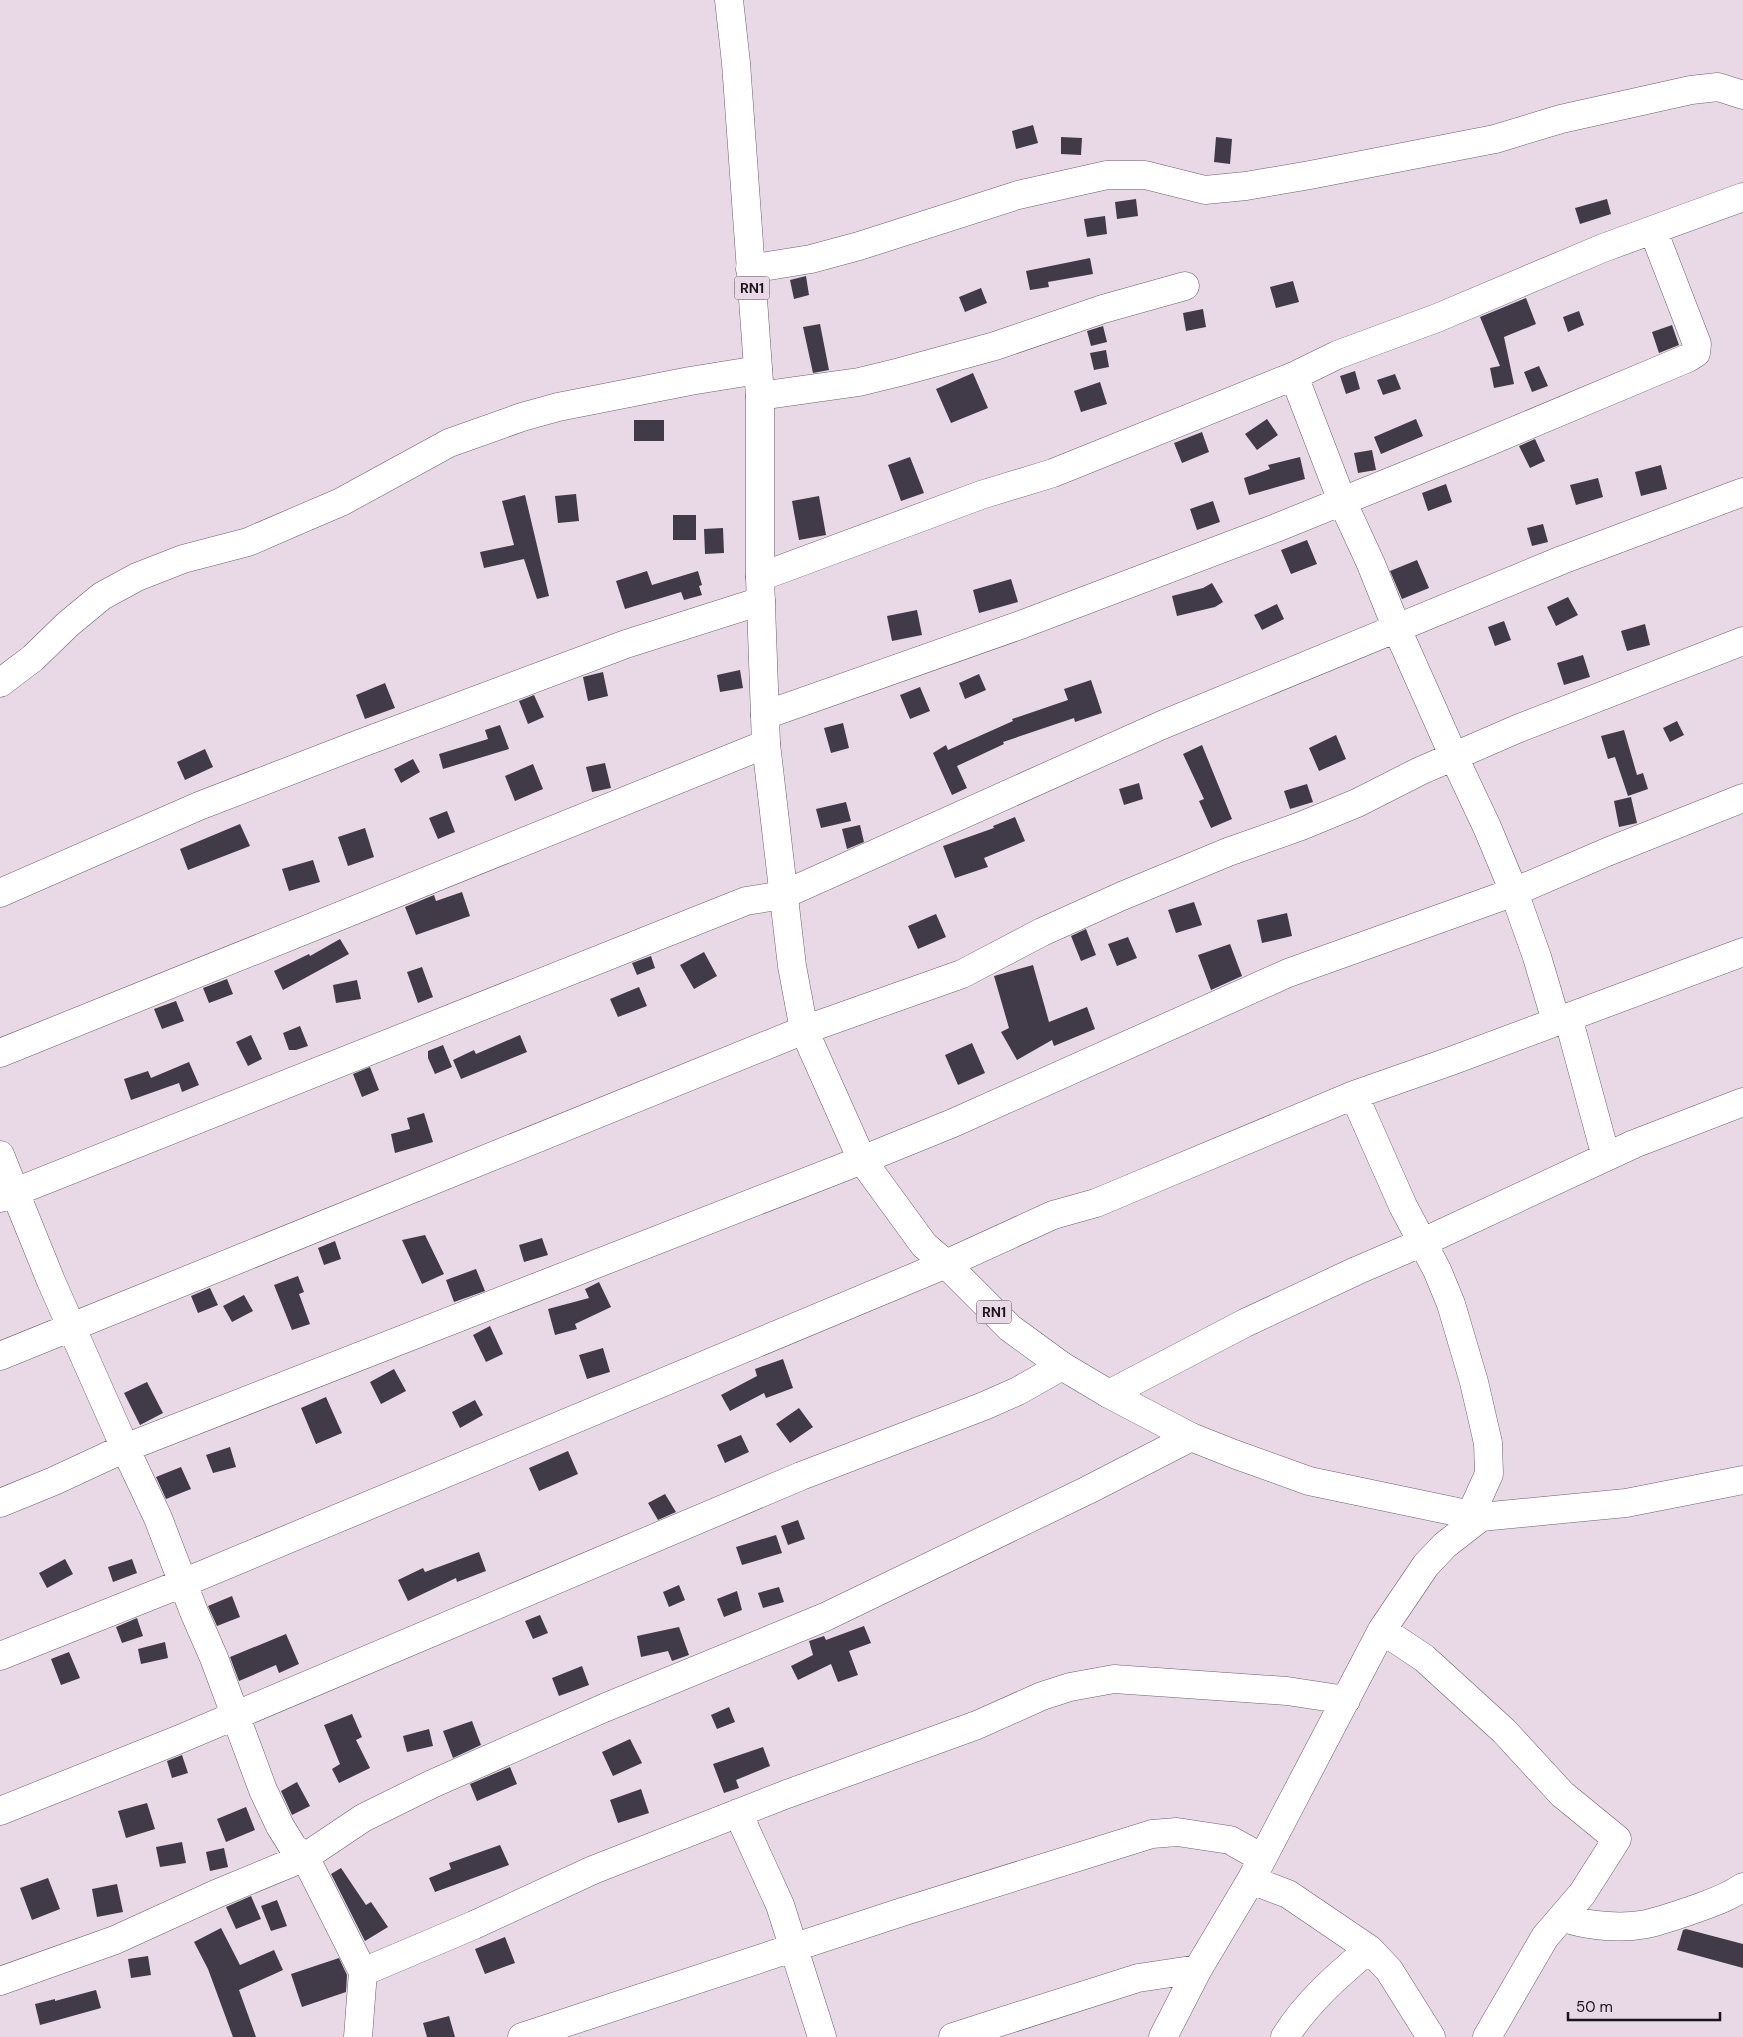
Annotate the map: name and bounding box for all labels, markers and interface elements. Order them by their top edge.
road number: RN1 [734,276,770,300]
road number: RN1 [976,1300,1012,1324]
scale bar [1568,1990,1720,2022]
text: 50 m [1576,1997,1613,2017]

